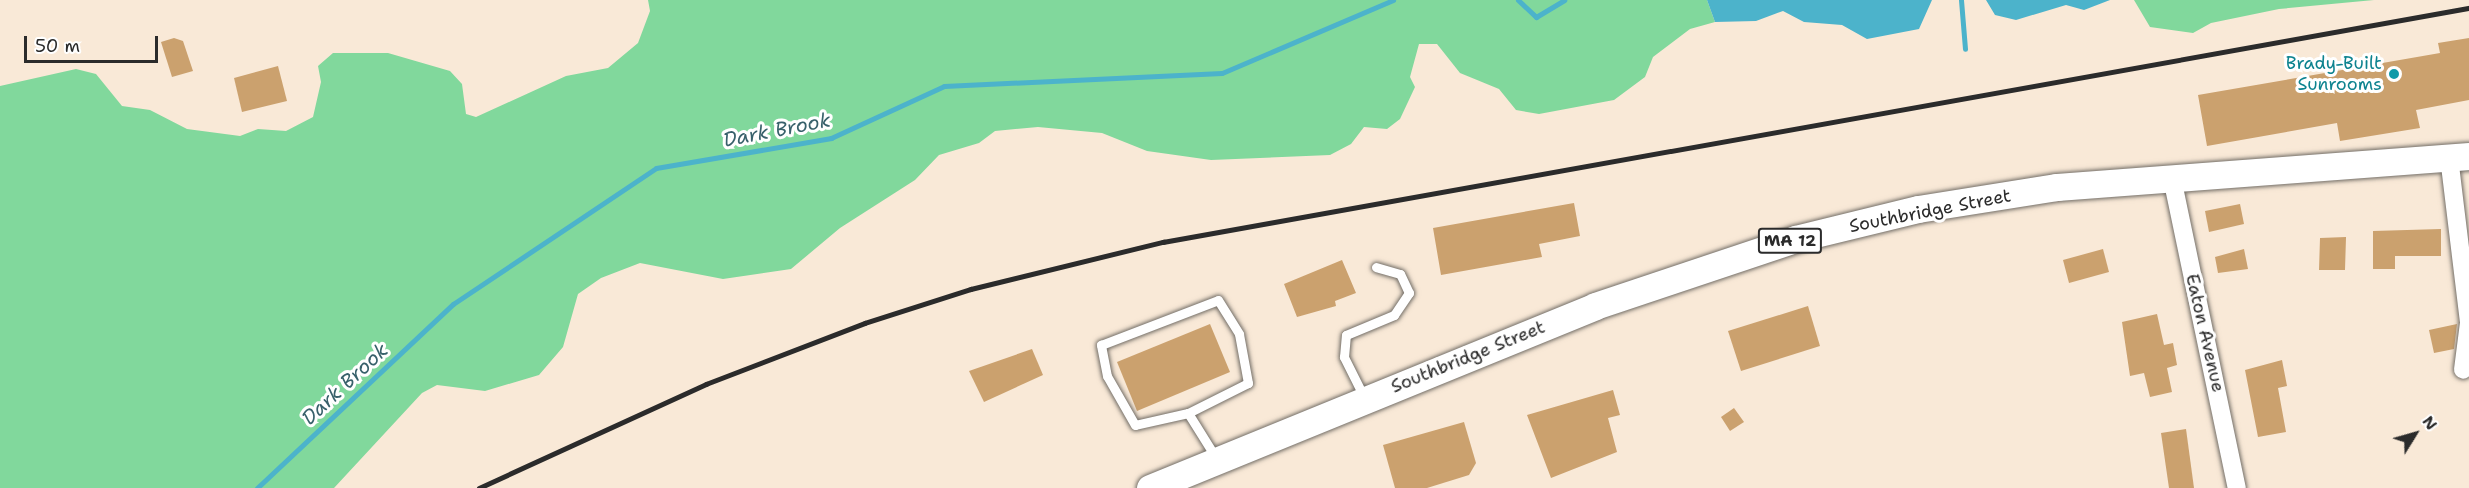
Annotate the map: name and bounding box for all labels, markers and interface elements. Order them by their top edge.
scale bar [27,24,160,62]
text: 50 m [35,34,80,58]
place label: Brady-Built Sunrooms [2286,53,2382,96]
marker: Brady-Built Sunrooms [2387,67,2401,81]
water label: Dark Brook [721,108,833,152]
street label: Southbridge Street [1847,185,2013,237]
road number: MA 12 [1757,228,1823,254]
street label: Eaton Avenue [2181,272,2229,394]
street label: Southbridge Street [1388,316,1548,398]
water label: Dark Brook [297,338,393,430]
north arrow [2385,404,2445,464]
text: N [2418,411,2442,434]

